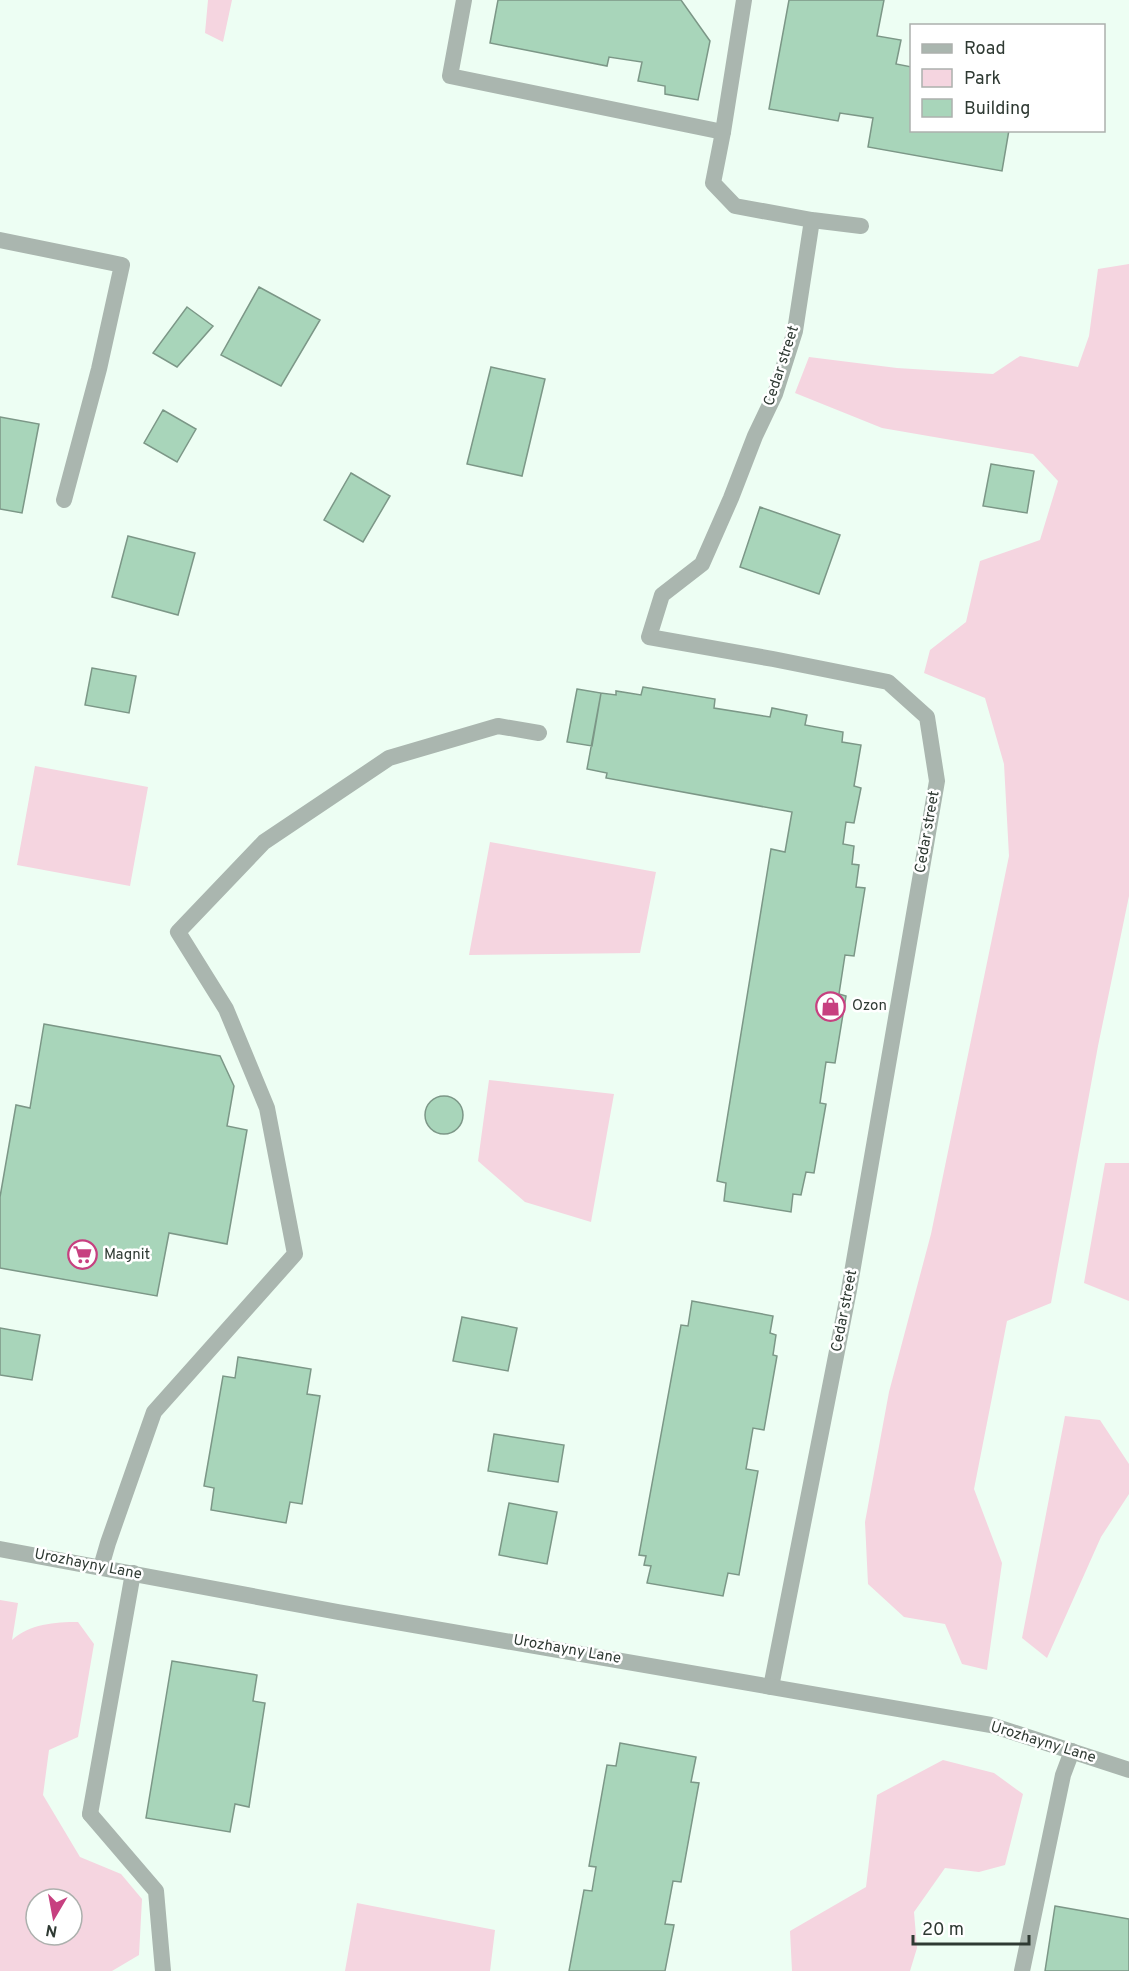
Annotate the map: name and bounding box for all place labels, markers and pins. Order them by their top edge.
shop icon: Ozon [815,990,847,1022]
place label: Ozon [852,997,887,1016]
supermarket icon: Magnit [67,1239,99,1271]
place label: Magnit [104,1246,150,1265]

